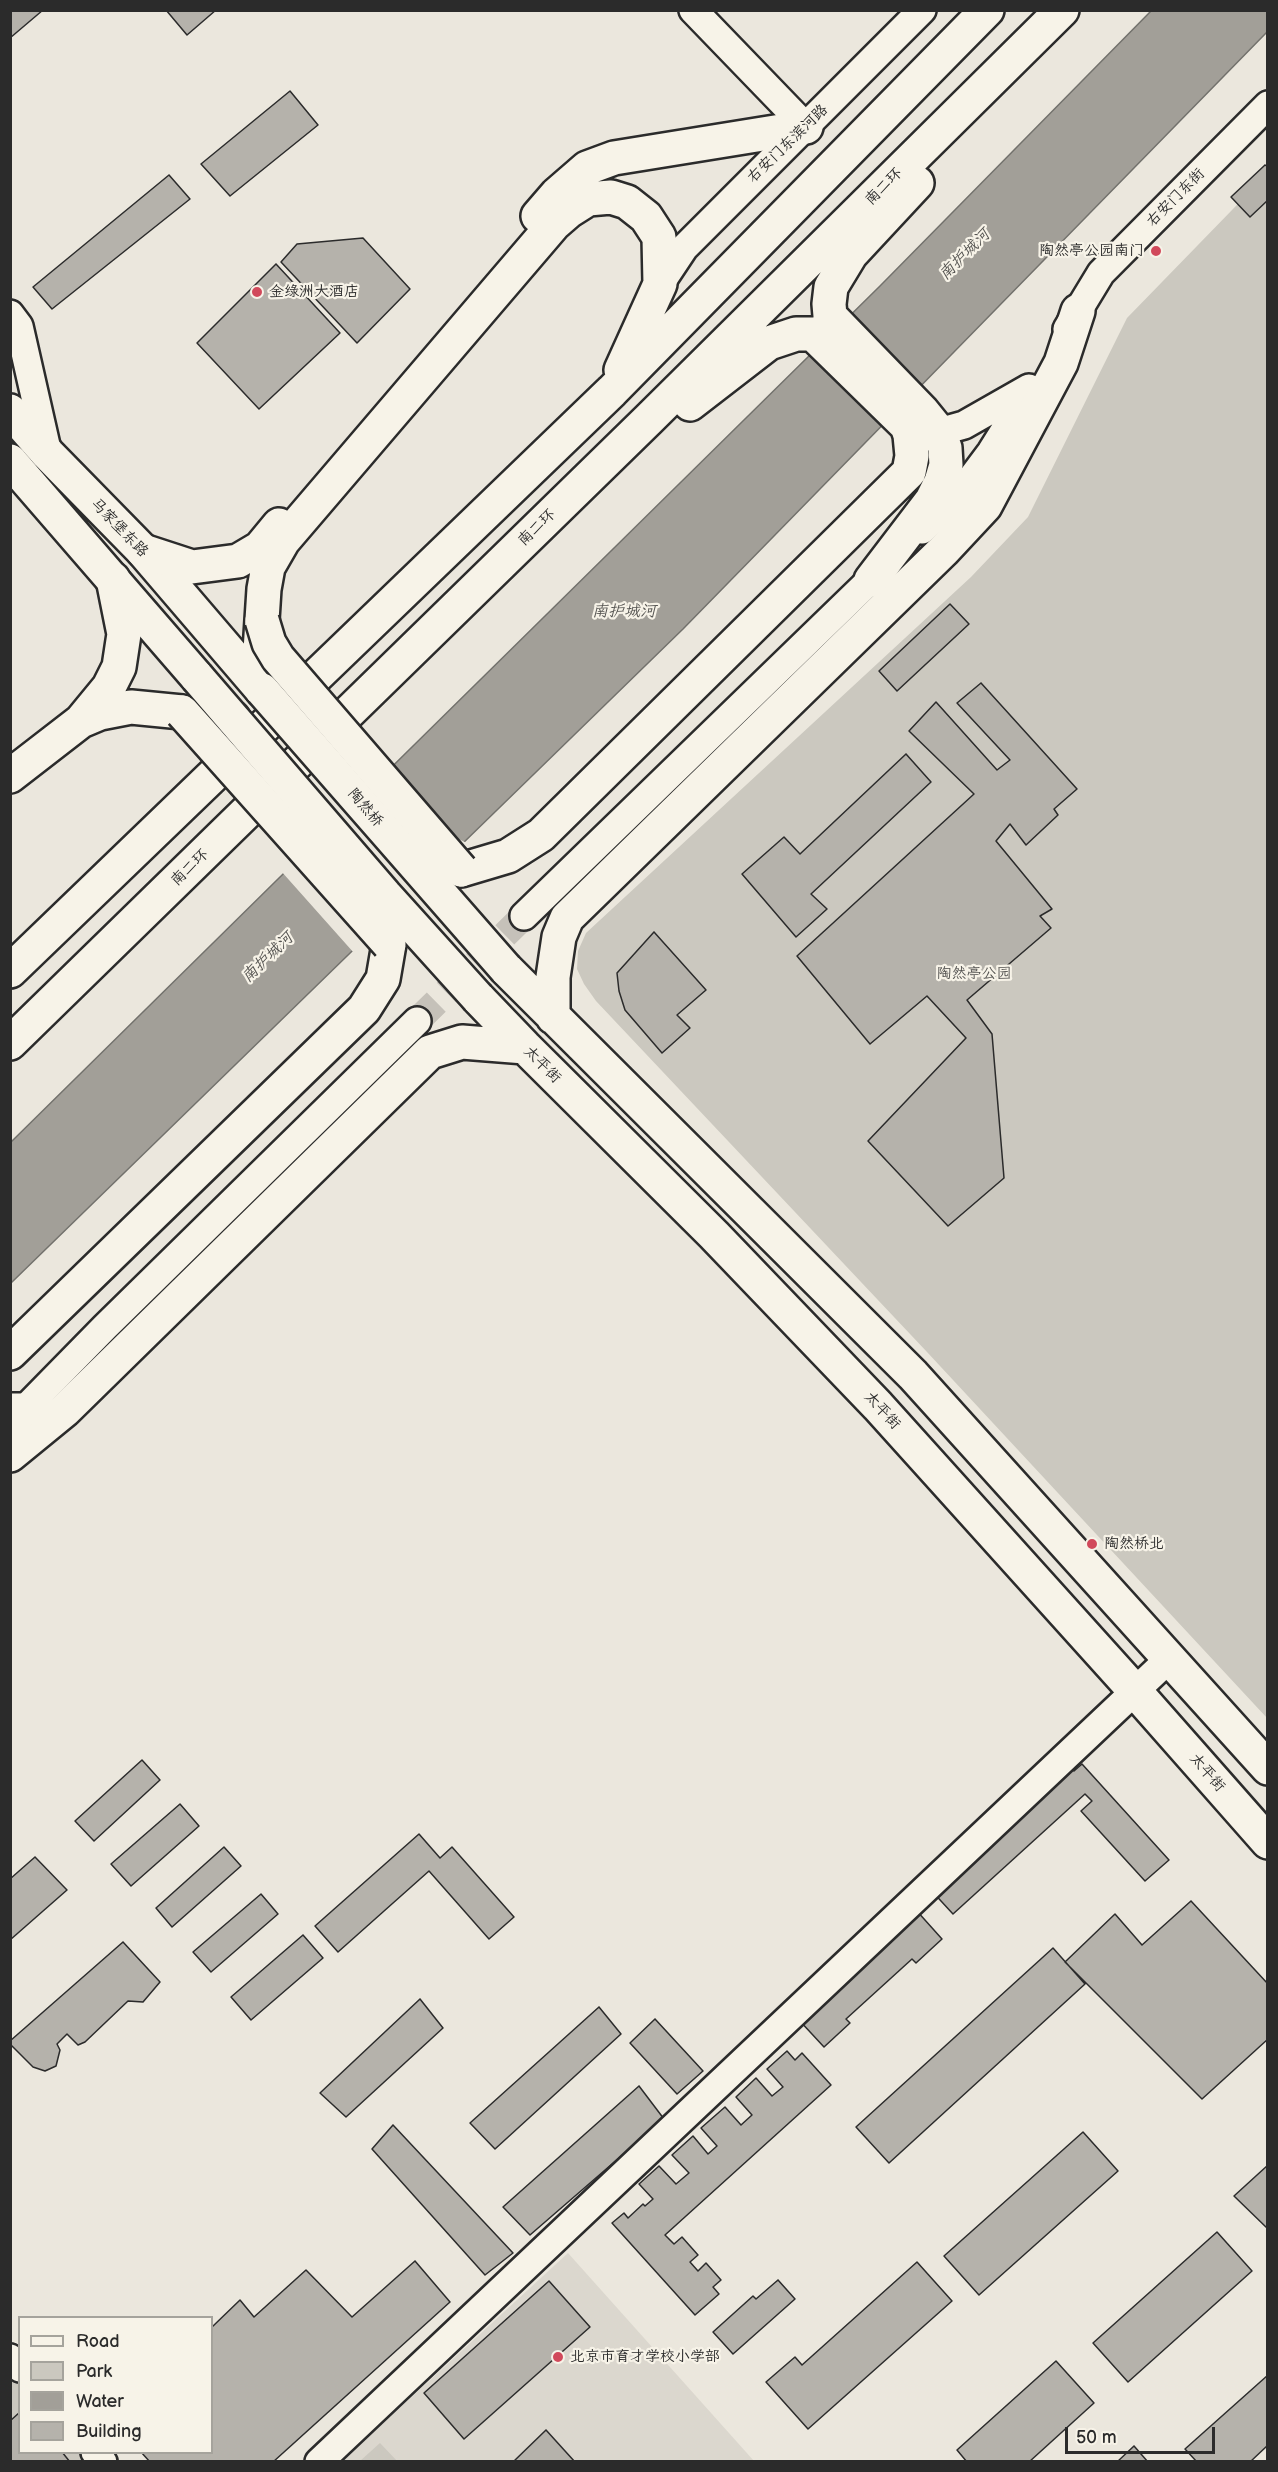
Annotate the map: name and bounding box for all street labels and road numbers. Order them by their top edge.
street label: 右安门东滨河路 [744,101,832,187]
street label: 南二环 [862,165,906,209]
street label: 右安门东街 [1143,165,1209,231]
street label: 马家堡东路 [86,495,152,561]
street label: 南二环 [515,506,559,550]
street label: 陶然桥 [343,785,387,831]
street label: 南二环 [168,846,212,890]
street label: 太平街 [520,1043,564,1087]
street label: 太平街 [860,1388,904,1434]
street label: 太平街 [1185,1750,1229,1796]

